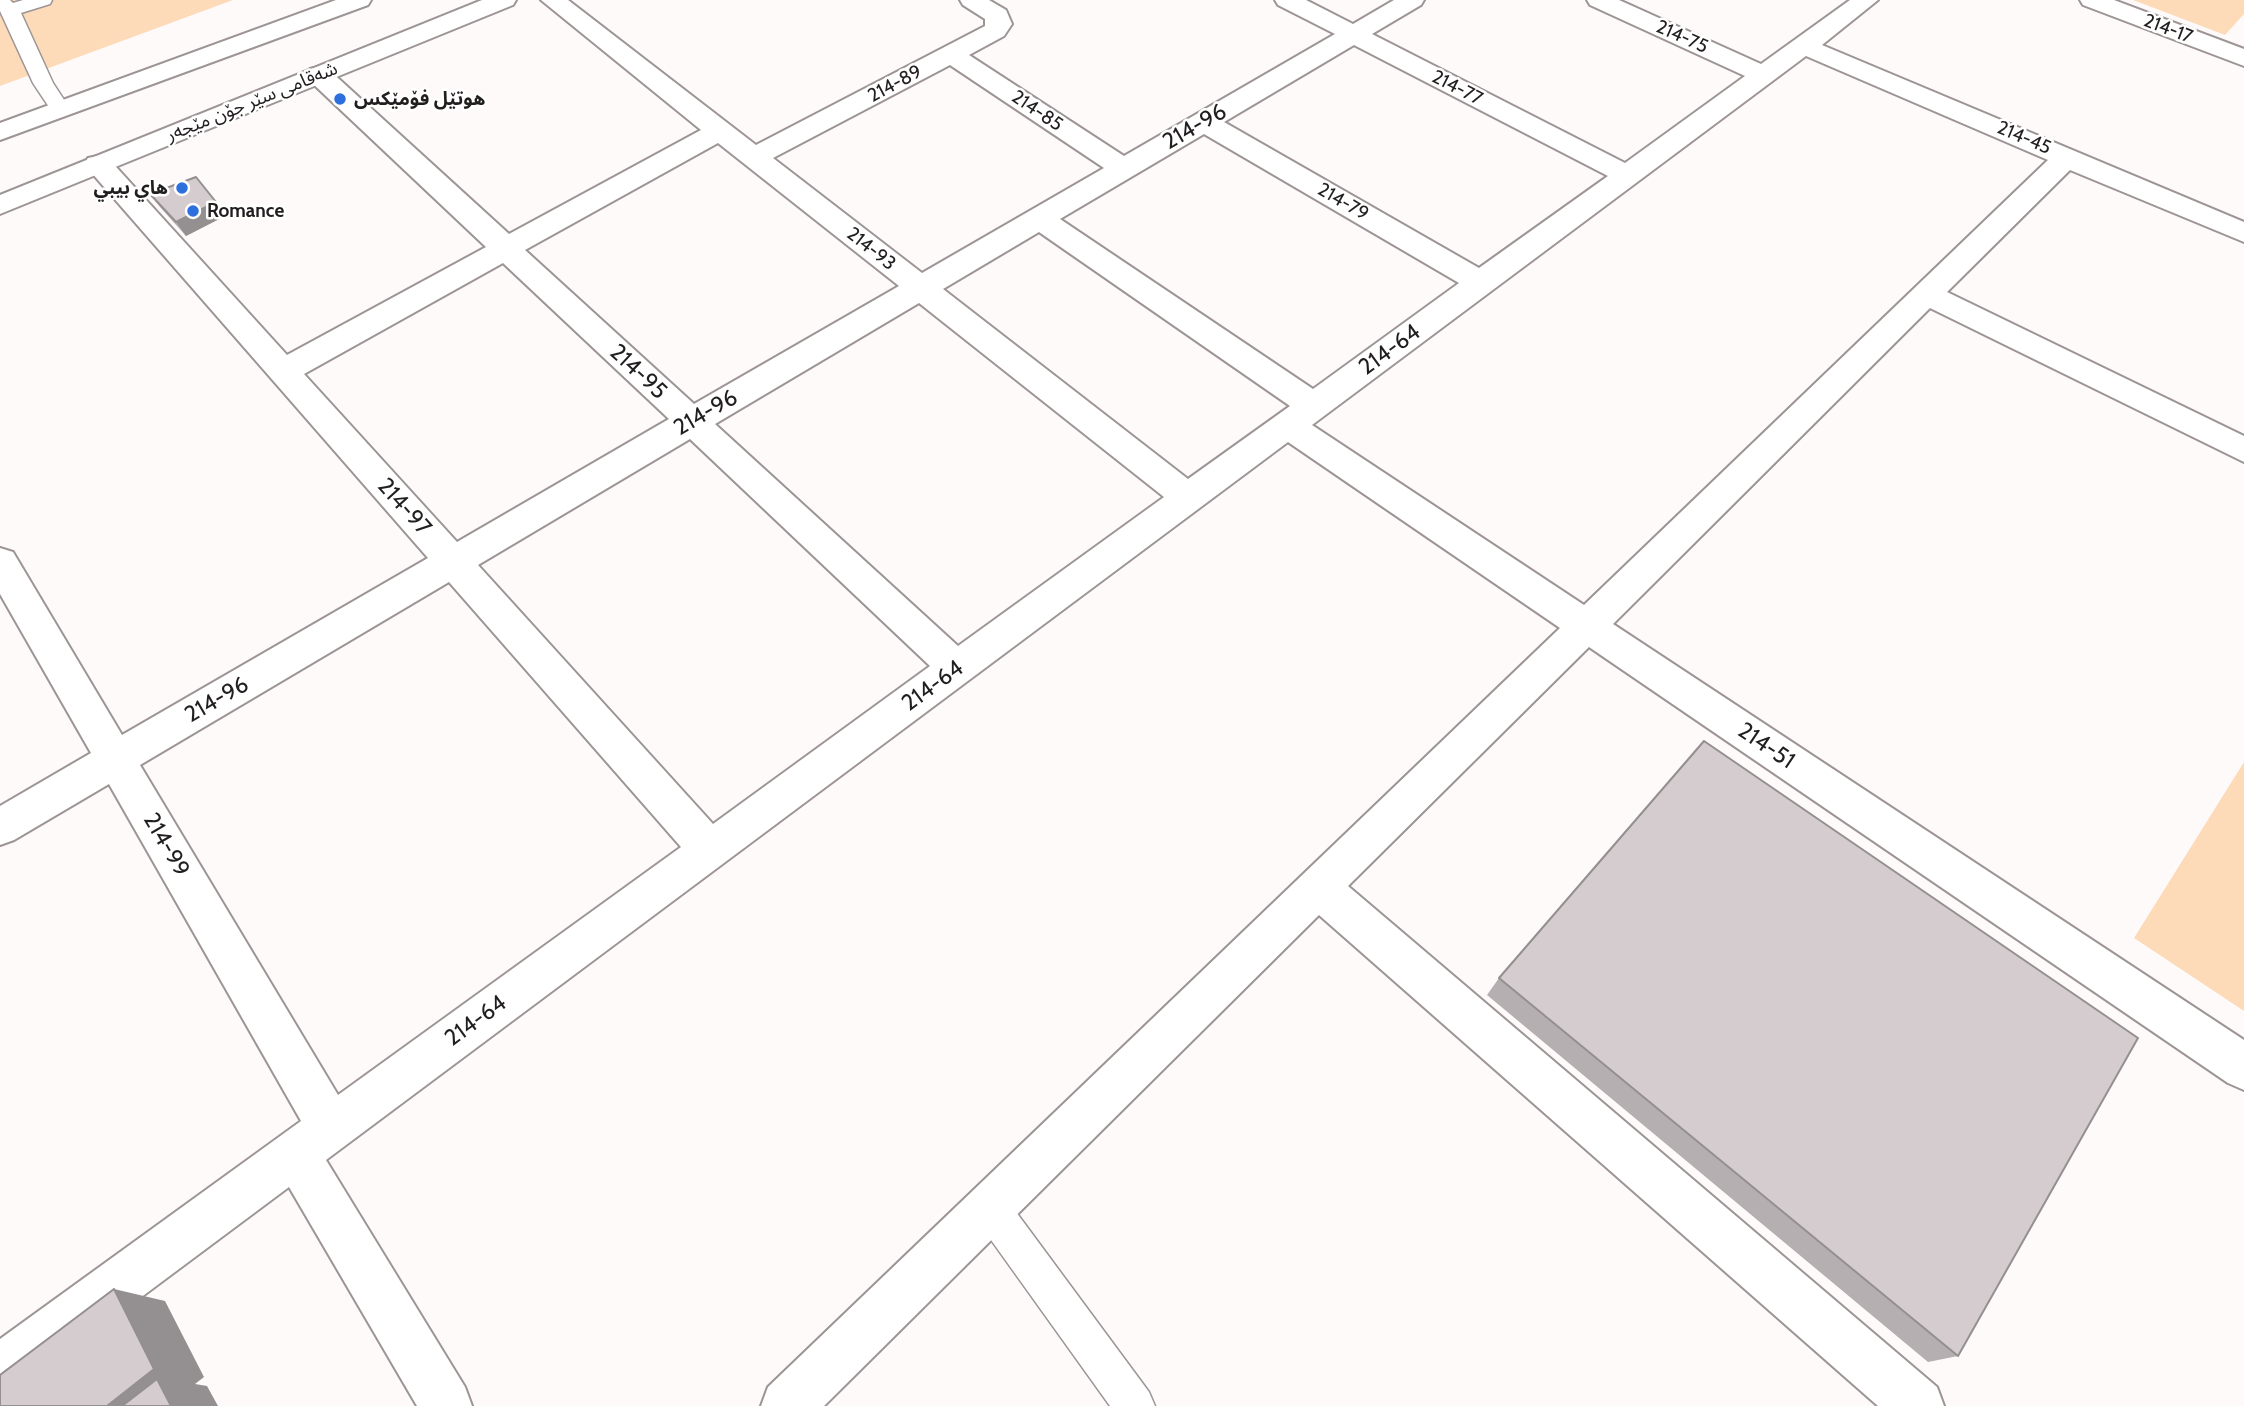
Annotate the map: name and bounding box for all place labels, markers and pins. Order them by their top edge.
place label: هوتێل فۆمێکس [354,88,485,110]
marker: هوتێل فۆمێکس [332,91,348,107]
place label: هاي بيبي [94,177,168,199]
marker: هاي بيبي [174,180,190,196]
place label: Romance [207,200,284,222]
marker: Romance [185,203,201,219]

